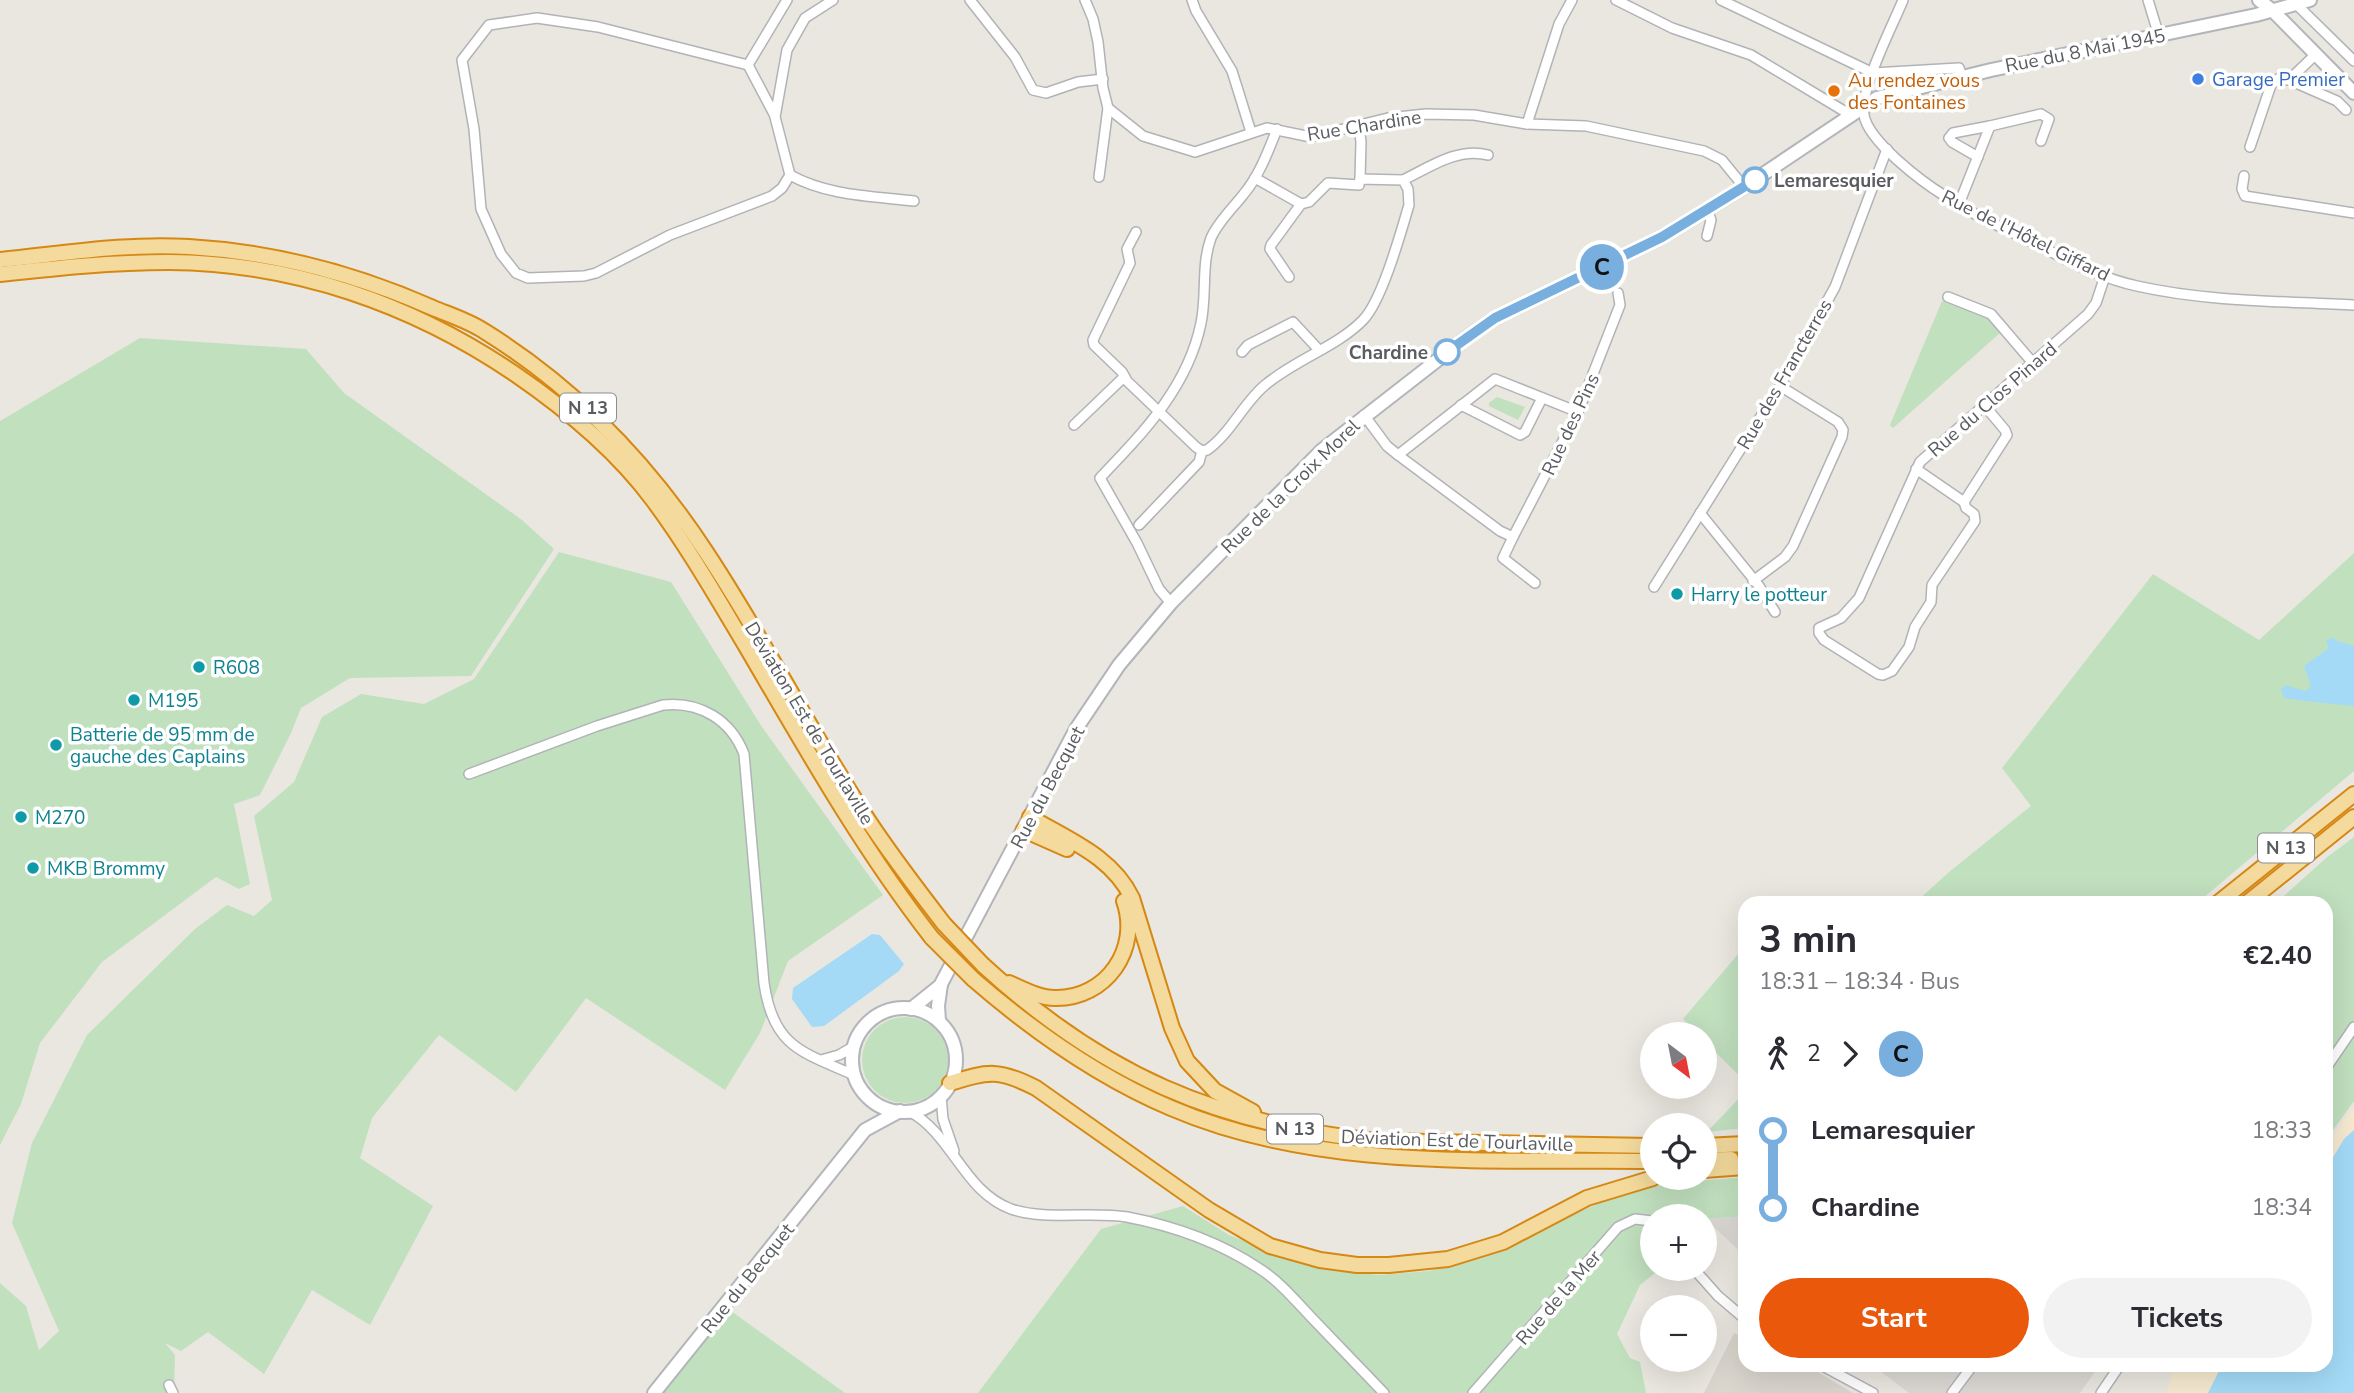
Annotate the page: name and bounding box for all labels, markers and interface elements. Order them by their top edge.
street label: Rue du 8 Mai 1945 [2003,23,2167,79]
place label: Garage Premier [2212,67,2345,93]
place label: Au rendez vous des Fontaines [1848,68,1980,116]
marker: Garage Premier [2190,71,2206,87]
marker: Au rendez vous des Fontaines [1826,83,1842,99]
street label: Rue Chardine [1305,104,1423,148]
marker: Lemaresquier [1742,167,1768,193]
place label: Lemaresquier [1774,168,1894,194]
street label: Rue de l'Hôtel Giffard [1937,184,2114,288]
line badge: C [1579,244,1625,290]
text: C [1594,251,1610,283]
street label: Rue des Francterres [1731,295,1839,454]
street label: Rue du Clos Pinard [1923,336,2063,463]
marker: Chardine [1434,339,1460,365]
place label: Chardine [1349,340,1428,366]
street label: Rue des Pins [1536,369,1606,480]
road number: N 13 [560,394,616,422]
street label: Rue de la Croix Morel [1216,413,1366,560]
place label: Harry le potteur [1691,582,1827,608]
marker: Harry le potteur [1669,586,1685,602]
street label: Déviation Est de Tourlaville [738,617,880,830]
place label: R608 [213,655,260,681]
marker: R608 [191,659,207,675]
place label: M195 [148,688,198,714]
marker: M195 [126,692,142,708]
street label: Rue du Becquet [1005,721,1091,853]
place label: Batterie de 95 mm de gauche des Caplains [70,722,255,770]
marker: Batterie de 95 mm de gauche des Caplains [48,737,64,753]
place label: M270 [35,805,85,831]
marker: M270 [13,809,29,825]
road number: N 13 [2258,834,2314,862]
place label: MKB Brommy [47,856,165,882]
marker: MKB Brommy [25,860,41,876]
text: 3 min [1759,914,1857,965]
text: €2.40 [2243,938,2312,973]
text: 18:31 – 18:34 · Bus [1759,966,1960,997]
north arrow [1640,1022,1717,1099]
map controls [1640,1022,1717,1372]
icon: walk [1759,1035,1797,1073]
icon: forward [1831,1035,1869,1073]
text: 2 [1807,1038,1821,1069]
text: C [1893,1038,1909,1070]
button: locate [1640,1113,1717,1190]
text: Lemaresquier [1811,1113,1975,1148]
road number: N 13 [1267,1114,1323,1144]
text: 18:33 [2252,1115,2312,1146]
street label: Déviation Est de Tourlaville [1340,1124,1573,1158]
text: Chardine [1811,1190,1920,1225]
text: 18:34 [2252,1192,2312,1223]
button: + [1640,1204,1717,1281]
street label: Rue du Becquet [695,1218,801,1339]
street label: Rue de la Mer [1510,1244,1607,1351]
button: Start [1759,1278,2029,1358]
button: Tickets [2043,1278,2312,1358]
button: − [1640,1295,1717,1372]

